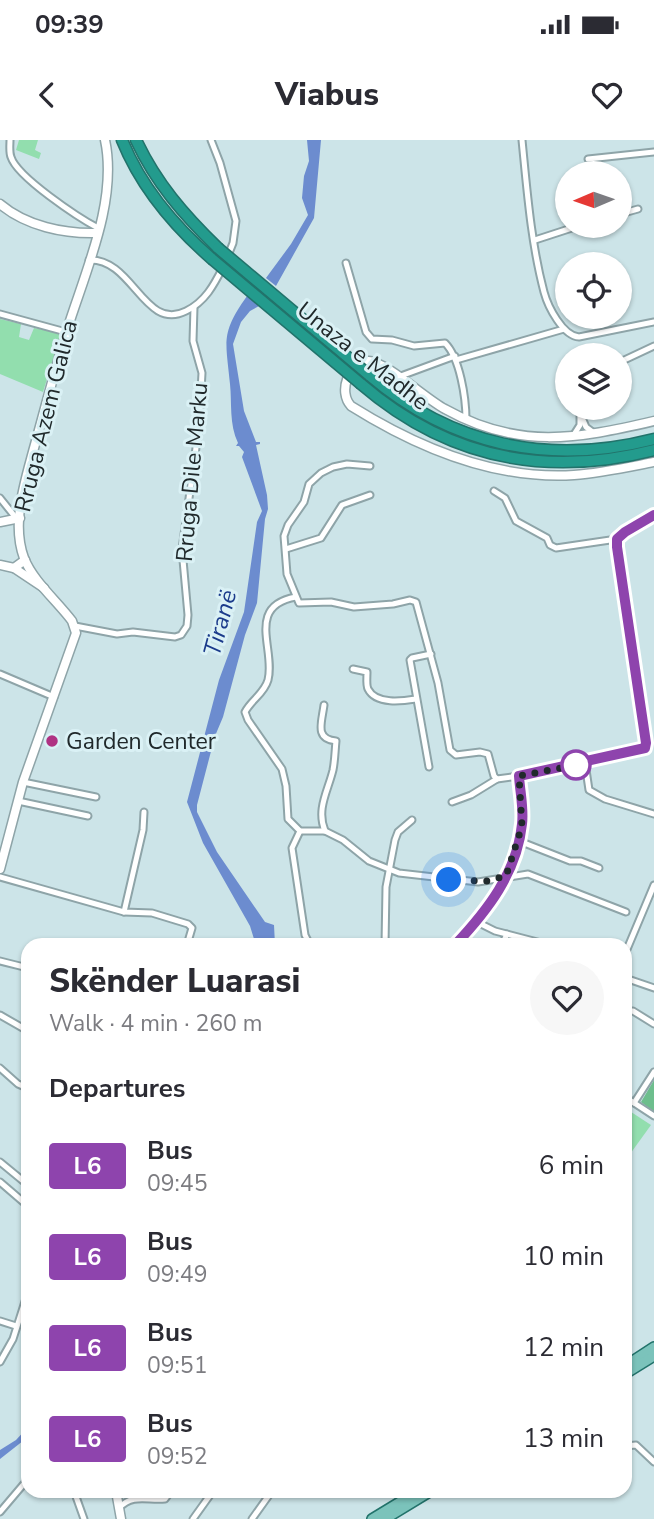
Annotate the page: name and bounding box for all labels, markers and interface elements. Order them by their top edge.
text: 09:39 [35,7,104,42]
text: Viabus [275,73,379,116]
icon: back [28,76,66,114]
icon: heart [588,76,626,114]
north arrow [555,161,632,238]
map controls [555,161,632,420]
button: locate [555,252,632,329]
street label: Unaza e Madhe [291,295,435,417]
street label: Rruga Azem Galica [7,317,85,515]
button: layers [555,343,632,420]
street label: Rruga Dile Marku [169,381,215,563]
water label: Tiranë [196,586,244,660]
place label: Garden Center [66,726,217,757]
marker: Garden Center [44,733,60,749]
unlabelled marker [561,750,591,780]
your location [431,862,466,897]
text: Skënder Luarasi [49,959,300,1004]
button: heart [530,961,604,1035]
text: Walk · 4 min · 260 m [49,1008,262,1039]
text: Departures [49,1071,185,1106]
text: Bus [147,1133,193,1168]
text: 6 min [539,1148,604,1183]
text: L6 [74,1150,101,1182]
text: 09:45 [147,1168,207,1199]
text: Bus [147,1224,193,1259]
text: 10 min [523,1239,604,1274]
text: L6 [74,1241,101,1273]
text: 09:49 [147,1259,207,1290]
text: Bus [147,1315,193,1350]
text: 12 min [523,1330,604,1365]
text: L6 [74,1332,101,1364]
text: 09:51 [147,1350,207,1381]
text: Bus [147,1406,193,1441]
text: 13 min [523,1421,604,1456]
text: L6 [74,1423,101,1455]
text: 09:52 [147,1441,207,1472]

